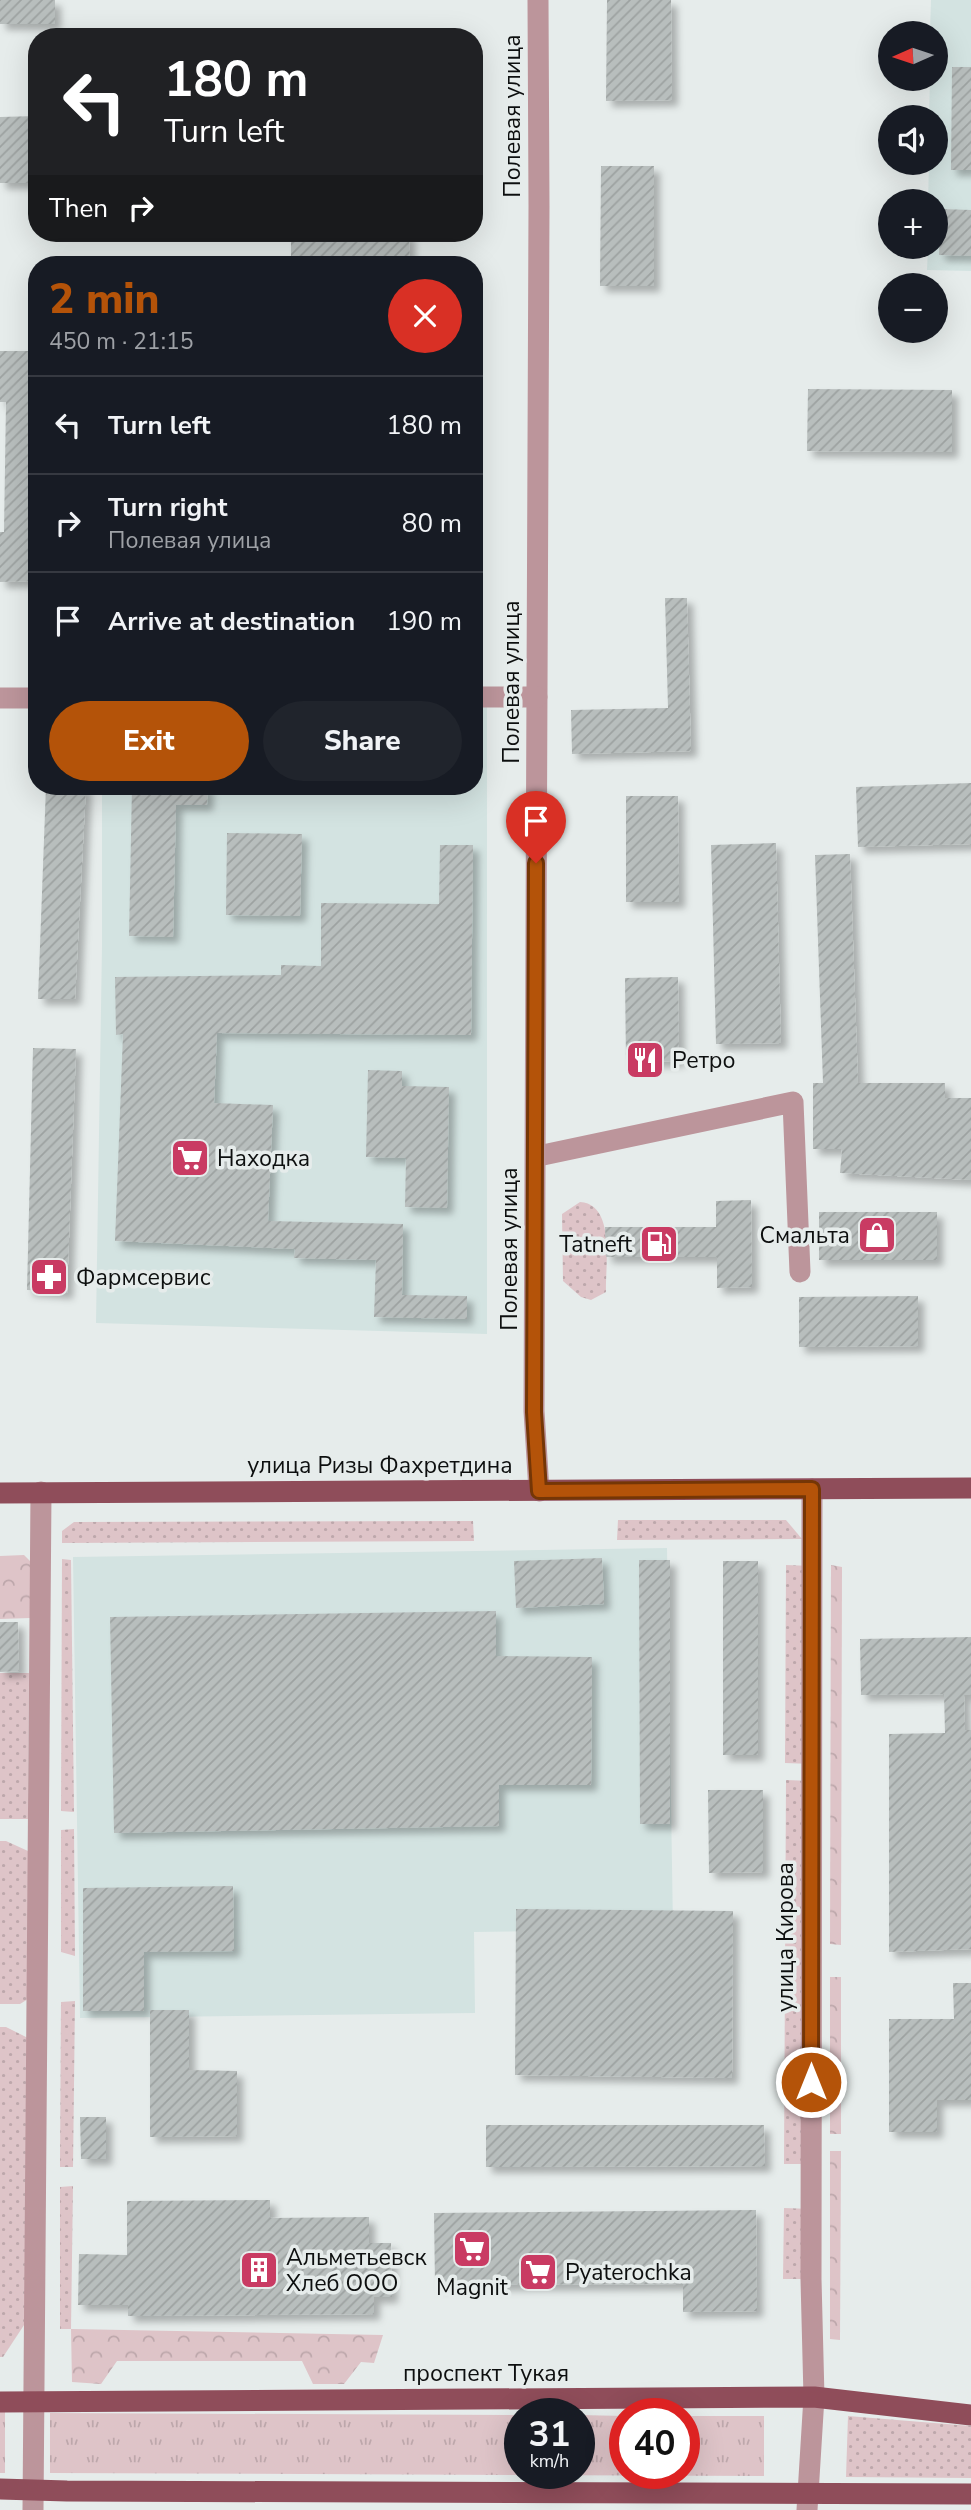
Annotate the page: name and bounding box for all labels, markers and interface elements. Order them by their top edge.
north arrow [878,21,948,91]
map controls [878,21,948,343]
street label: Полевая улица [497,34,528,198]
text: 180 m [164,46,308,113]
icon: left [49,56,140,147]
button: sound [878,105,948,175]
text: Turn left [164,110,284,153]
icon: right [122,189,160,227]
button: + [878,189,948,259]
text: Then [49,191,108,226]
text: 2 min [49,271,159,328]
button: − [878,273,948,343]
button: close [388,279,462,353]
text: 450 m · 21:15 [49,326,194,357]
icon: left [49,406,87,444]
text: Turn left [108,408,211,443]
text: 180 m [386,408,462,443]
text: Turn right [108,490,227,525]
icon: right [49,504,87,542]
text: 80 m [402,506,462,541]
text: Полевая улица [108,525,271,556]
street label: Полевая улица [496,600,527,764]
icon: arrive [49,602,87,640]
text: Arrive at destination [108,604,355,639]
text: 190 m [386,604,462,639]
button: Exit [49,701,249,781]
button: Share [263,701,462,781]
pin [506,791,566,863]
icon: arrive [517,802,555,840]
restaurant icon: Ретро [624,1039,666,1081]
place label: Ретро [672,1045,736,1076]
supermarket icon: Находка [169,1137,211,1179]
place label: Находка [217,1143,310,1174]
street label: Полевая улица [494,1167,525,1331]
shop icon: Смальта [856,1214,898,1256]
place label: Смальта [759,1220,850,1251]
fuel station icon: Tatneft [638,1223,680,1265]
place label: Tatneft [559,1229,633,1260]
pharmacy icon: Фармсервис [28,1256,70,1298]
place label: Фармсервис [76,1262,211,1293]
street label: улица Ризы Фахретдина [247,1450,513,1481]
street label: улица Кирова [770,1862,801,2012]
position arrow [774,2045,848,2119]
supermarket icon: Magnit [451,2228,493,2270]
place label: Альметьевск Хлеб ООО [286,2242,427,2299]
building icon: Альметьевск Хлеб ООО [238,2249,280,2291]
supermarket icon: Pyaterochka [517,2251,559,2293]
place label: Pyaterochka [565,2257,692,2288]
place label: Magnit [436,2272,509,2303]
street label: проспект Тукая [403,2358,569,2389]
speed limit sign: 40 [609,2398,700,2489]
text: 31 [528,2411,571,2458]
text: km/h [530,2449,569,2473]

